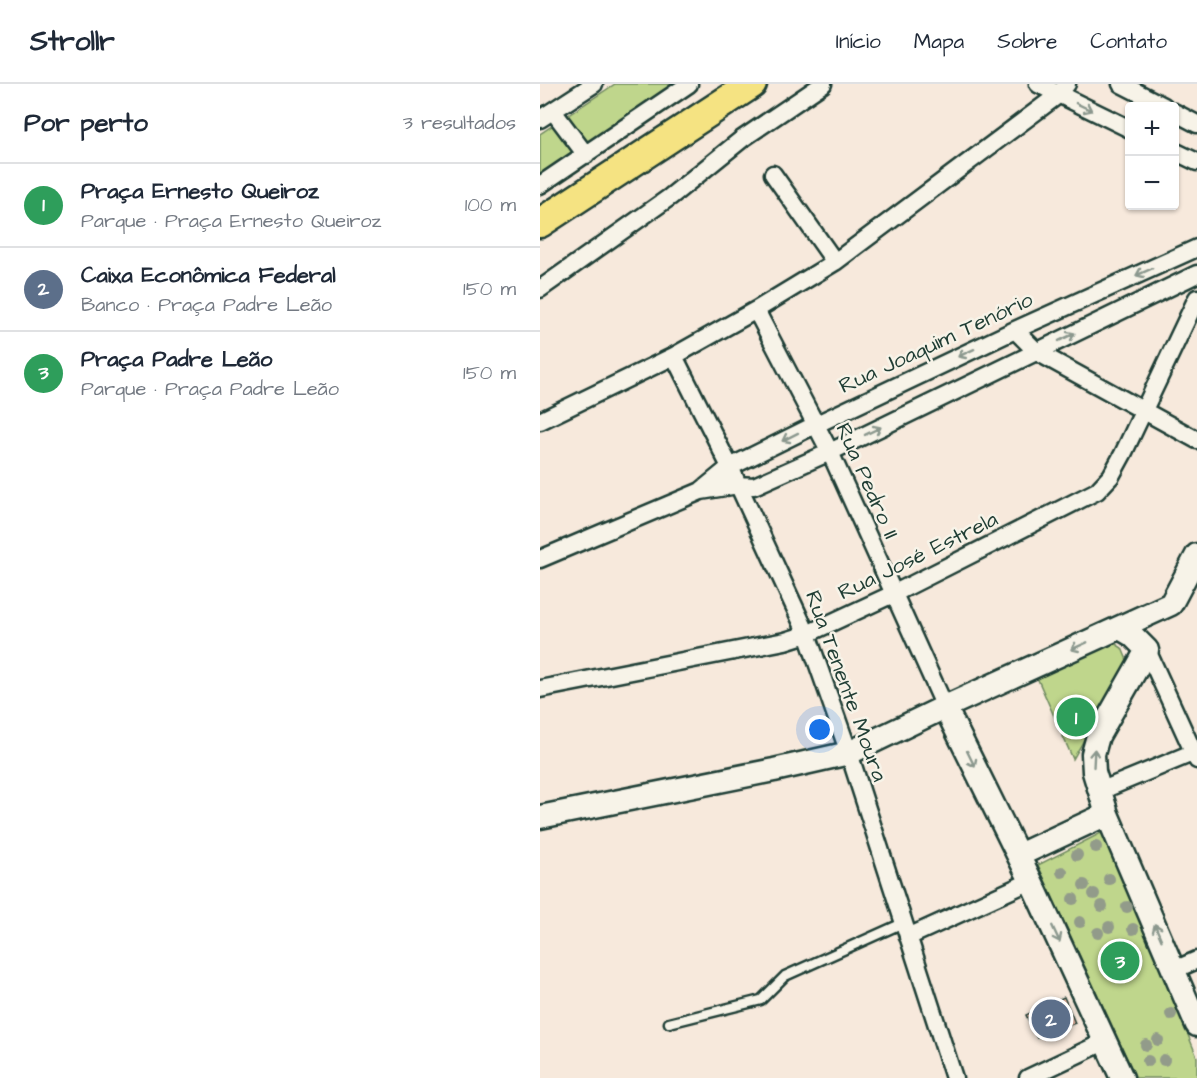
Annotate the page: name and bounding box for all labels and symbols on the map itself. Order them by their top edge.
one-way arrow [1074,102,1092,114]
one-way arrow [1135,266,1153,278]
street label: Rua Joaquim Tenório [834,284,1039,402]
one-way arrow [1058,331,1076,343]
one-way arrow [958,347,976,359]
street label: Rua Pedro II [828,418,906,544]
one-way arrow [863,425,881,437]
one-way arrow [782,432,800,443]
street label: Rua José Estrela [833,504,1003,608]
street label: Rua Tenente Moura [797,586,895,786]
one-way arrow [1071,641,1089,652]
pin: 1 [1056,694,1096,740]
your location [805,715,834,744]
one-way arrow [1089,748,1100,768]
one-way arrow [965,750,977,767]
one-way arrow [1152,923,1163,942]
one-way arrow [1051,925,1063,943]
pin: 3 [1100,938,1140,984]
pin: 2 [1032,996,1070,1042]

